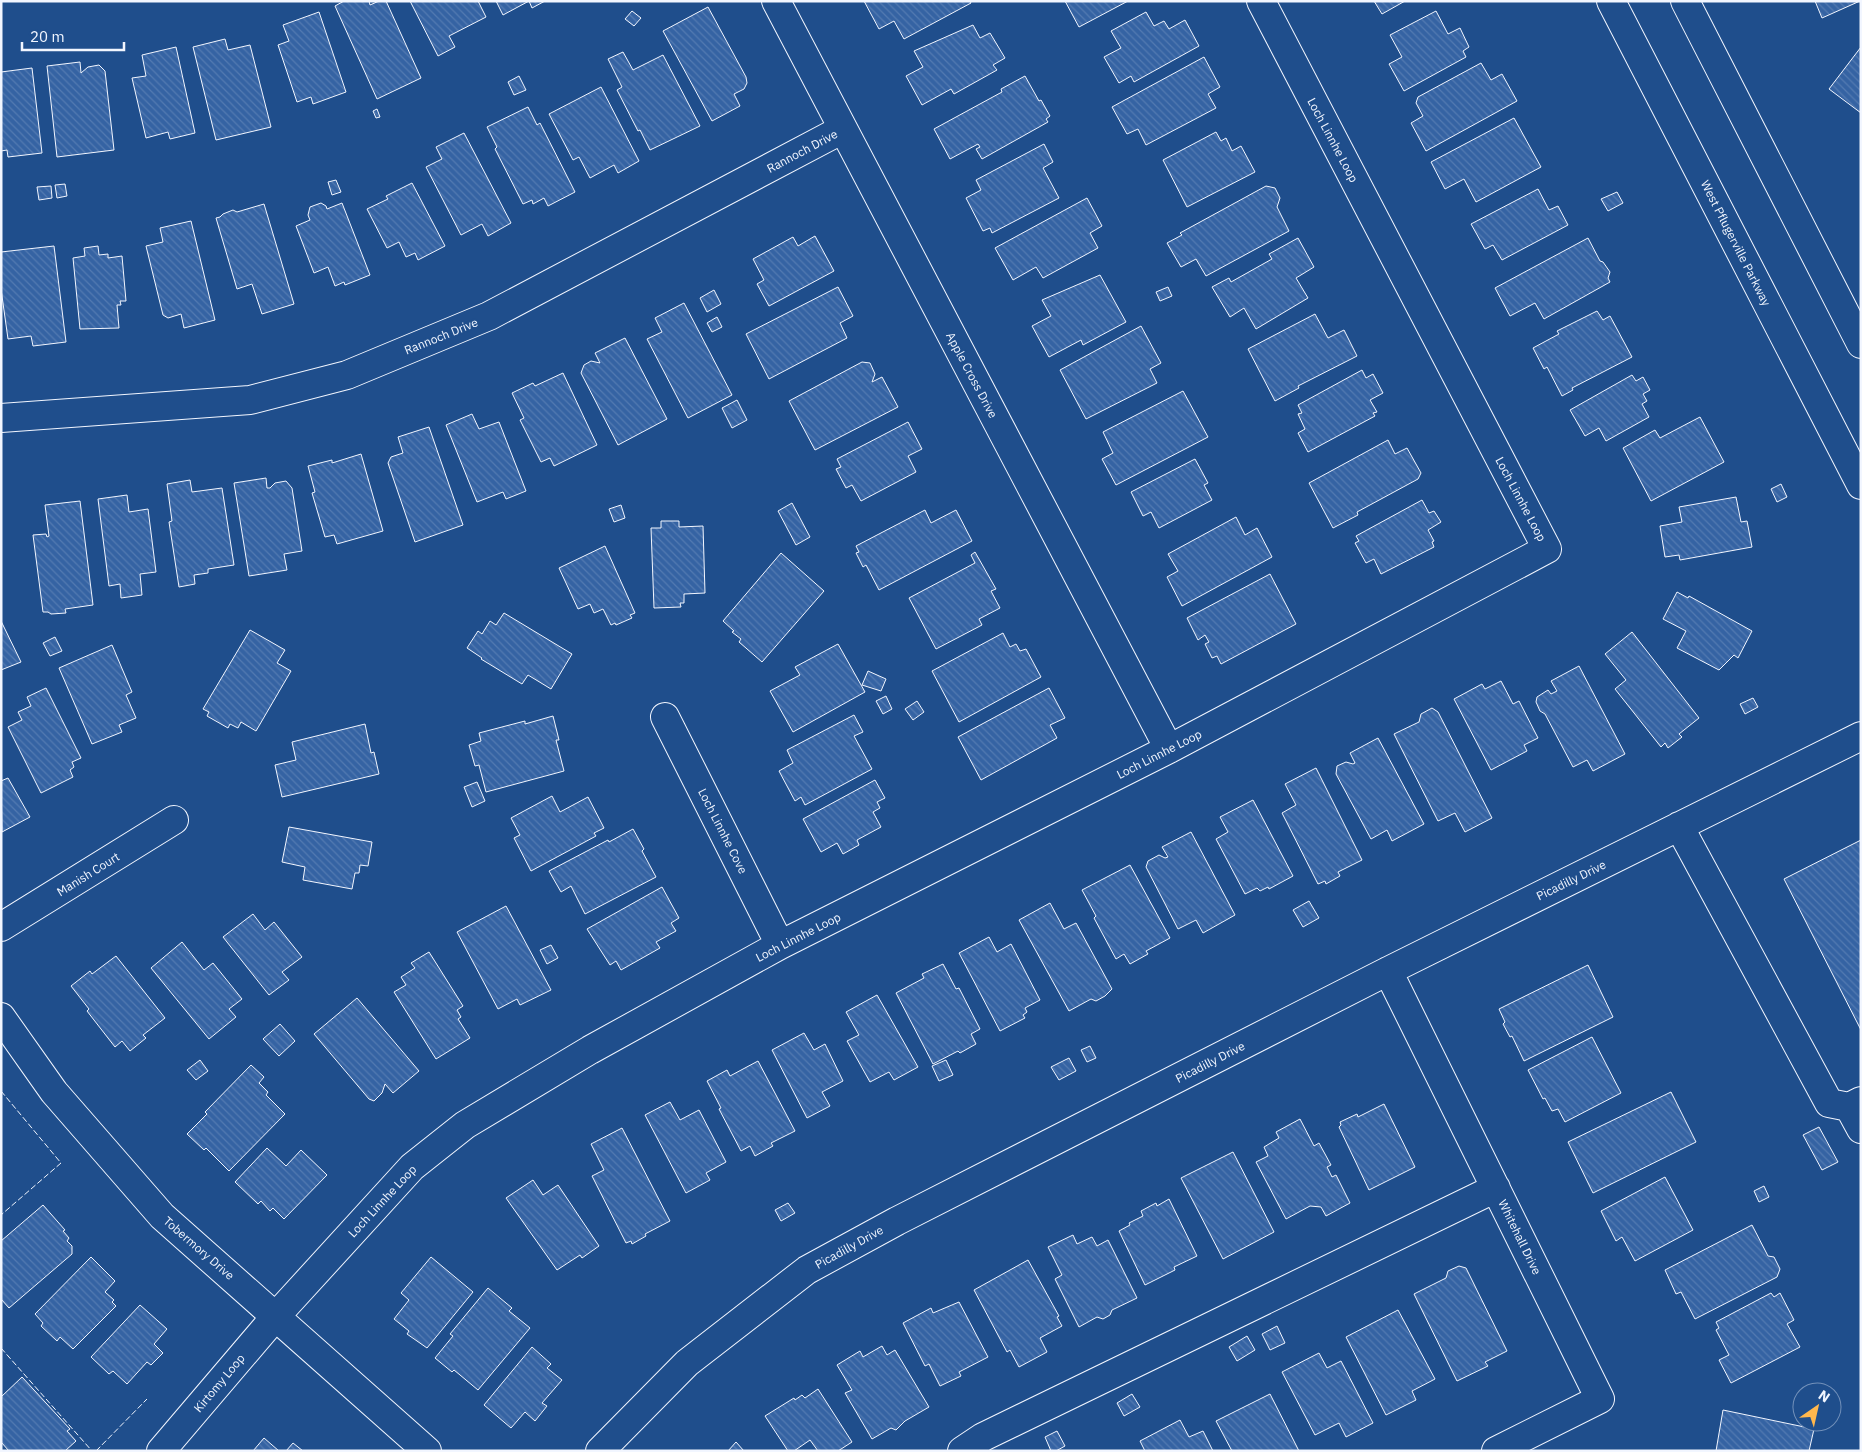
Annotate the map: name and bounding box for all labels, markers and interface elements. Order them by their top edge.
scale bar [22,20,125,52]
text: 20 m [30,27,65,46]
street label: Loch Linnhe Loop [1304,95,1362,185]
street label: Rannoch Drive [764,126,840,176]
street label: West Pflugerville Parkway [1698,178,1774,308]
street label: Rannoch Drive [402,314,480,358]
street label: Apple Cross Drive [943,329,1001,421]
street label: Loch Linnhe Loop [1492,454,1550,544]
street label: Loch Linnhe Loop [1114,726,1204,782]
street label: Loch Linnhe Cove [695,786,751,876]
street label: Manish Court [54,849,122,899]
street label: Picadilly Drive [1534,856,1609,903]
street label: Loch Linnhe Loop [753,909,843,965]
street label: Picadilly Drive [1173,1038,1247,1086]
street label: Loch Linnhe Loop [345,1162,419,1240]
street label: Whitehall Drive [1495,1197,1545,1277]
street label: Tobermory Drive [160,1213,238,1283]
street label: Picadilly Drive [812,1222,886,1272]
street label: Kirtomy Loop [190,1351,248,1415]
north arrow [1792,1382,1842,1432]
text: N [1815,1386,1834,1407]

